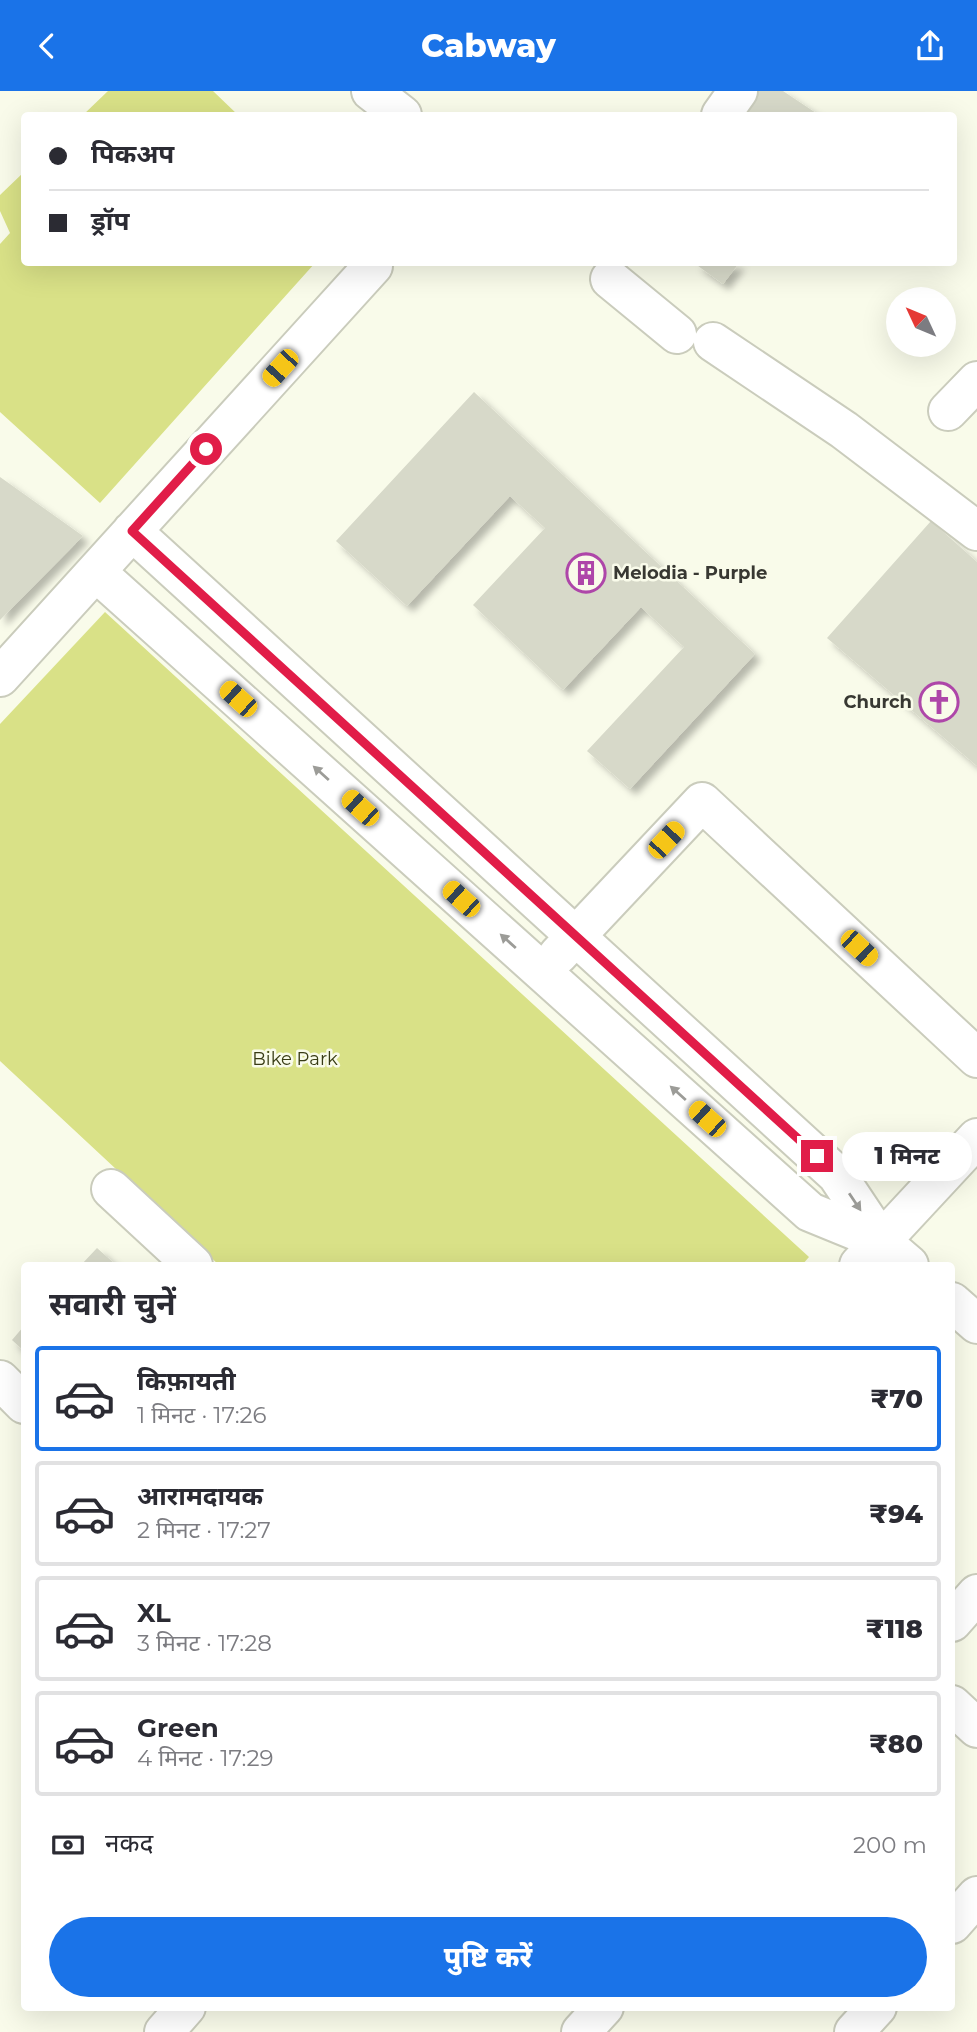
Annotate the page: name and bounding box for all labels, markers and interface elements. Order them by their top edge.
text: Cabway [421,26,556,65]
icon: back [28,27,66,65]
icon: share [911,27,949,65]
text: पिकअप [91,138,174,170]
text: ड्रॉप [91,205,129,237]
north arrow [886,287,956,357]
map controls [886,287,956,357]
car [259,345,302,391]
route start [190,433,222,465]
building icon: Melodia - Purple [565,552,607,594]
place label: Melodia - Purple [613,562,767,584]
car [216,677,261,721]
church icon: Church [918,681,960,723]
place label: Church [844,691,912,713]
one-way arrow [312,765,330,781]
car [338,786,383,830]
car [644,817,689,863]
car [439,877,484,921]
car [837,926,882,970]
one-way arrow [500,934,517,949]
park label: Bike Park [252,1048,338,1070]
one-way arrow [669,1085,687,1101]
car [685,1097,730,1141]
callout: 1 मिनट [842,1131,971,1181]
route end [801,1140,833,1172]
text: 1 मिनट [874,1142,940,1170]
one-way arrow [848,1193,862,1211]
text: सवारी चुनें [49,1284,176,1323]
text: किफ़ायती [137,1365,236,1397]
icon: car [53,1367,116,1430]
text: ₹70 [870,1383,923,1415]
text: 1 मिनट · 17:26 [137,1401,267,1429]
text: आरामदायक [137,1480,263,1512]
icon: car [53,1482,116,1545]
text: ₹94 [869,1498,923,1530]
text: 2 मिनट · 17:27 [137,1516,271,1544]
icon: car [53,1597,116,1660]
text: XL [137,1597,171,1629]
text: ₹118 [866,1613,923,1645]
text: 3 मिनट · 17:28 [137,1629,272,1657]
icon: car [53,1712,116,1775]
text: Green [137,1712,219,1744]
text: ₹80 [869,1728,923,1760]
text: 4 मिनट · 17:29 [137,1744,273,1772]
icon: cash [49,1826,87,1864]
text: नकद [105,1827,153,1859]
text: 200 m [853,1831,927,1859]
button: पुष्टि करें [49,1917,927,1997]

